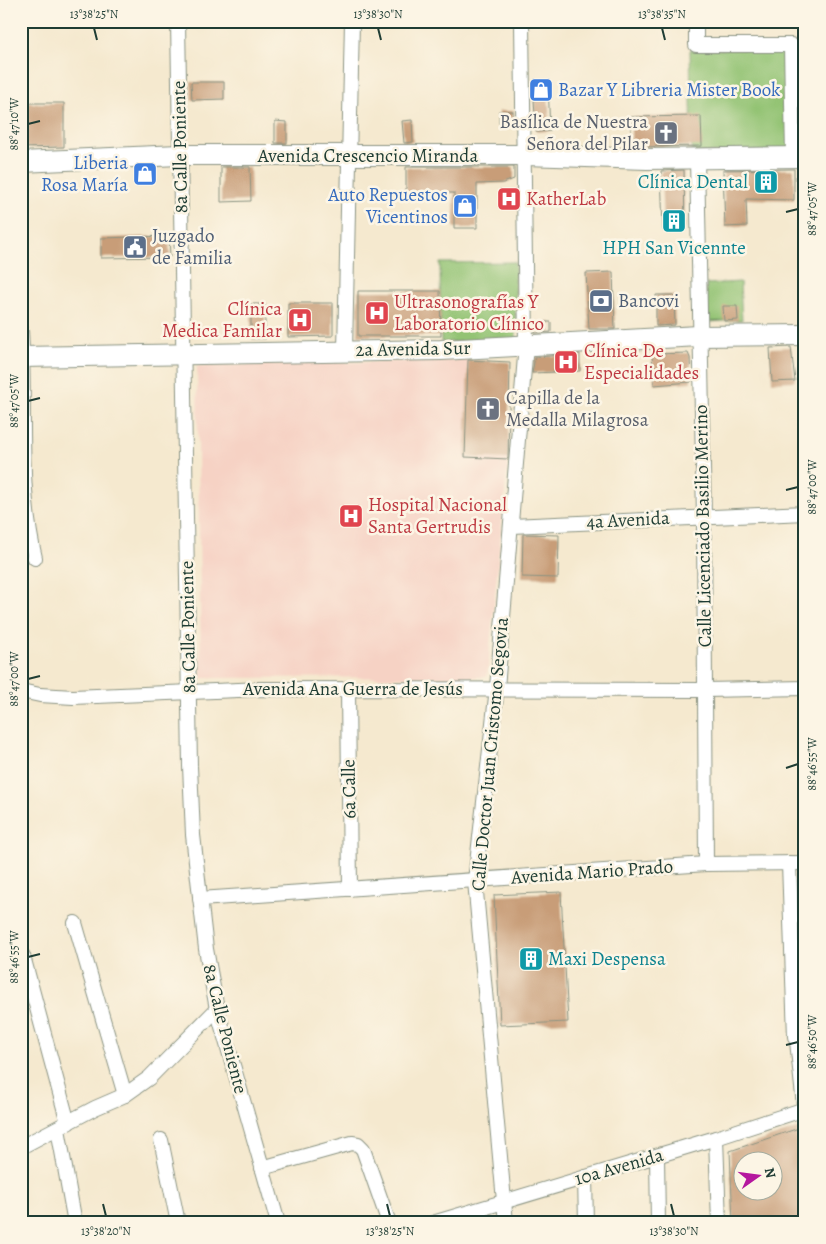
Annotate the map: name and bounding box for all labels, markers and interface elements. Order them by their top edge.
text: 13°38'25"N [70,6,119,22]
text: 13°38'30"N [353,6,403,22]
text: 13°38'35"N [638,6,686,22]
shop icon: Bazar Y Libreria Mister Book [528,77,554,103]
place label: Bazar Y Libreria Mister Book [558,77,781,103]
street label: 8a Calle Poniente [166,80,194,214]
text: 88°47'10"W [6,97,22,151]
place label: Basílica de Nuestra Señora del Pilar [500,109,648,157]
church icon: Basílica de Nuestra Señora del Pilar [653,120,679,146]
street label: Avenida Crescencio Miranda [257,143,479,169]
place label: Liberia Rosa María [41,150,128,198]
shop icon: Liberia Rosa María [132,161,158,187]
place label: Clínica Dental [638,169,748,195]
building icon: Clínica Dental [753,169,779,195]
text: 88°47'05"W [804,181,820,236]
place label: Auto Repuestos Vicentinos [327,182,448,230]
hospital icon: KatherLab [496,186,522,212]
place label: KatherLab [526,186,606,212]
shop icon: Auto Repuestos Vicentinos [452,193,478,219]
building icon: HPH San Vicennte [661,208,687,234]
place label: Juzgado de Familia [152,223,232,271]
public building icon: Juzgado de Familia [122,234,148,260]
place label: HPH San Vicennte [602,235,746,261]
bank icon: Bancovi [588,288,614,314]
place label: Bancovi [618,288,679,314]
place label: Ultrasonografías Y Laboratorio Clínico [394,289,544,337]
place label: Clínica Medica Familar [162,296,282,344]
hospital icon: Ultrasonografías Y Laboratorio Clínico [364,300,390,326]
hospital icon: Clínica Medica Familar [287,307,313,333]
street label: 2a Avenida Sur [355,335,471,363]
place label: Clínica De Especialidades [584,338,699,386]
hospital icon: Clínica De Especialidades [553,349,579,375]
text: 88°47'05"W [6,373,22,428]
place label: Capilla de la Medalla Milagrosa [506,385,649,433]
church icon: Capilla de la Medalla Milagrosa [475,396,501,422]
street label: Calle Licenciado Basilio Merino [688,404,718,648]
text: 88°47'00"W [804,458,820,515]
place label: Hospital Nacional Santa Gertrudis [368,492,507,540]
hospital icon: Hospital Nacional Santa Gertrudis [338,503,364,529]
street label: 4a Avenida [586,505,670,535]
street label: 8a Calle Poniente [174,560,202,694]
street label: Calle Doctor Juan Cristomo Segovia [465,616,515,892]
text: 88°47'00"W [6,650,22,707]
street label: Avenida Ana Guerra de Jesús [242,676,463,702]
text: 88°46'55"W [804,736,820,791]
street label: 6a Calle [335,759,363,819]
street label: Avenida Mario Prado [509,853,674,891]
text: 88°46'55"W [6,929,22,984]
building icon: Maxi Despensa [518,946,544,972]
place label: Maxi Despensa [548,946,666,972]
street label: 8a Calle Poniente [196,961,254,1097]
text: 88°46'50"W [804,1014,820,1069]
street label: 10a Avenida [571,1142,667,1192]
north arrow [734,1152,784,1202]
text: N [760,1166,781,1180]
text: 13°38'20"N [81,1223,131,1239]
text: 13°38'25"N [366,1223,415,1239]
text: 13°38'30"N [649,1223,699,1239]

